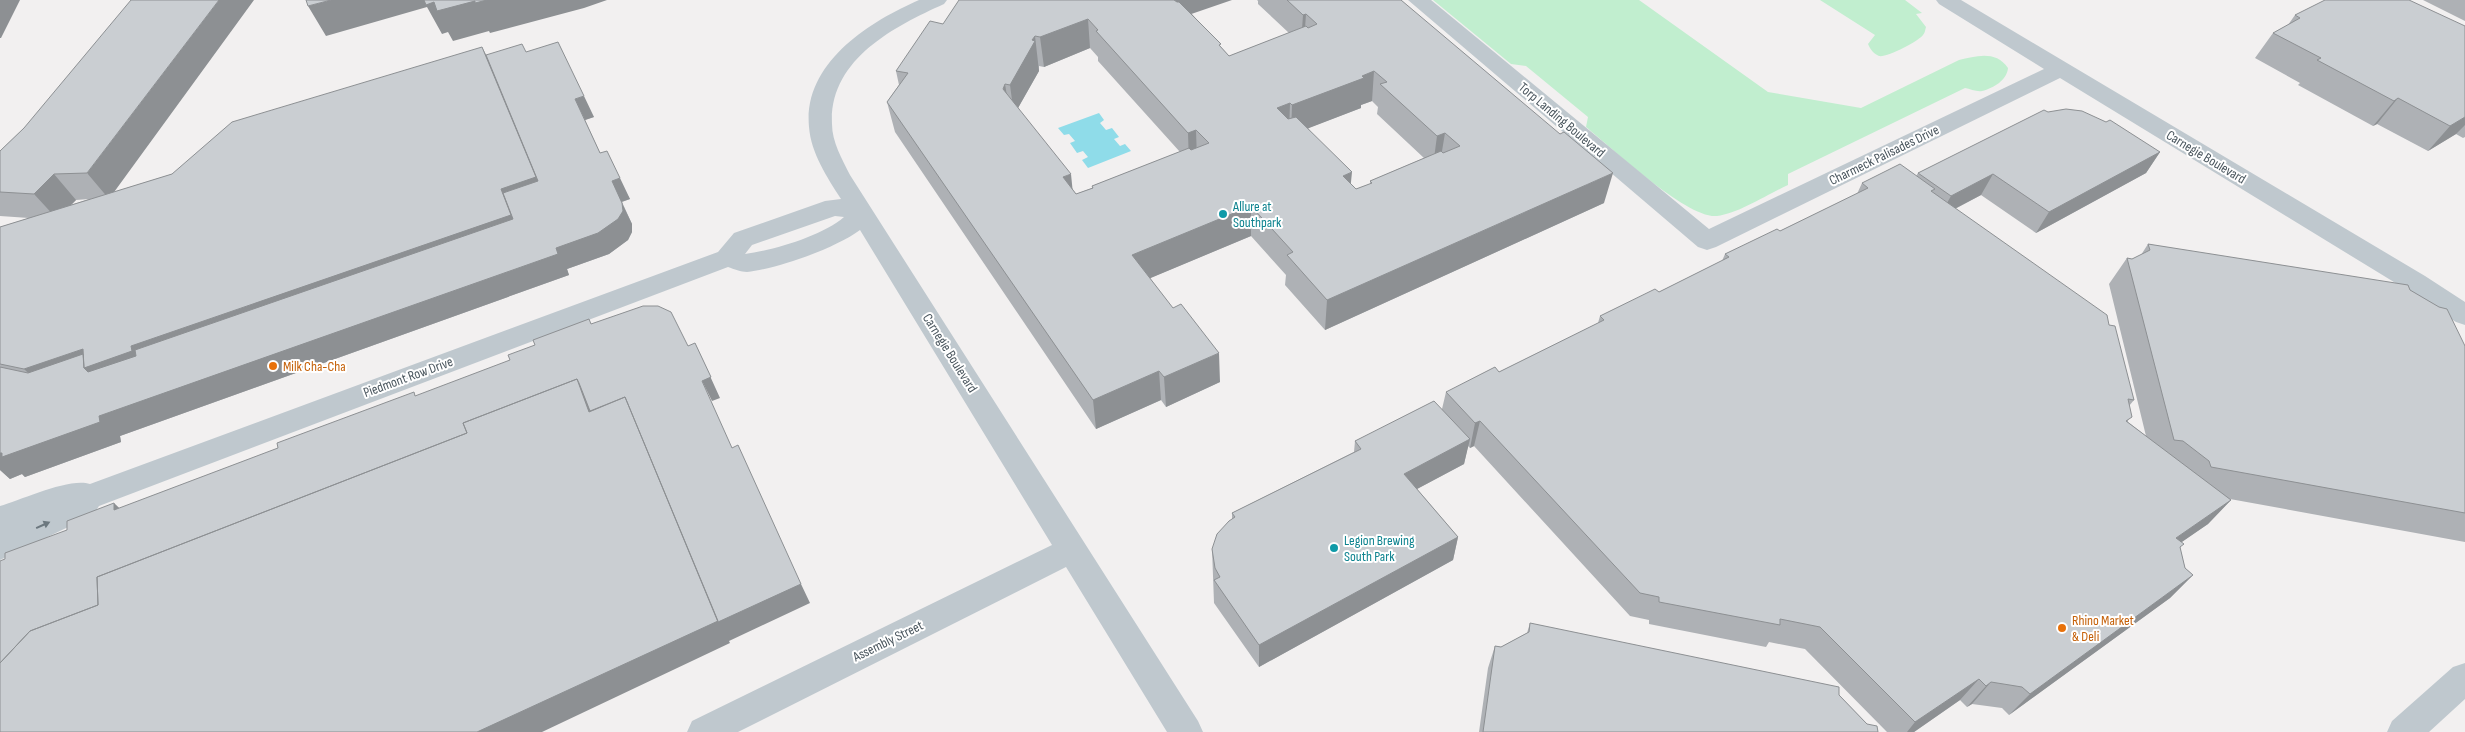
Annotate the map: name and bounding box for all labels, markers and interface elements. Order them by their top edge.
street label: Torp Landing Boulevard [1515,79,1609,161]
street label: Charmeck Palisades Drive [1826,121,1942,189]
street label: Carnegie Boulevard [2163,127,2249,188]
place label: Allure at Southpark [1232,198,1282,231]
marker: Allure at Southpark [1217,208,1229,220]
street label: Carnegie Boulevard [919,310,981,396]
street label: Piedmont Row Drive [361,353,455,401]
place label: Milk Cha-Cha [283,358,346,375]
marker: Milk Cha-Cha [267,360,279,372]
one-way arrow [36,521,50,529]
place label: Legion Brewing South Park [1344,532,1415,565]
marker: Legion Brewing South Park [1328,542,1340,554]
place label: Rhino Market & Deli [2072,612,2134,645]
street label: Assembly Street [849,617,926,666]
marker: Rhino Market & Deli [2056,622,2068,634]

